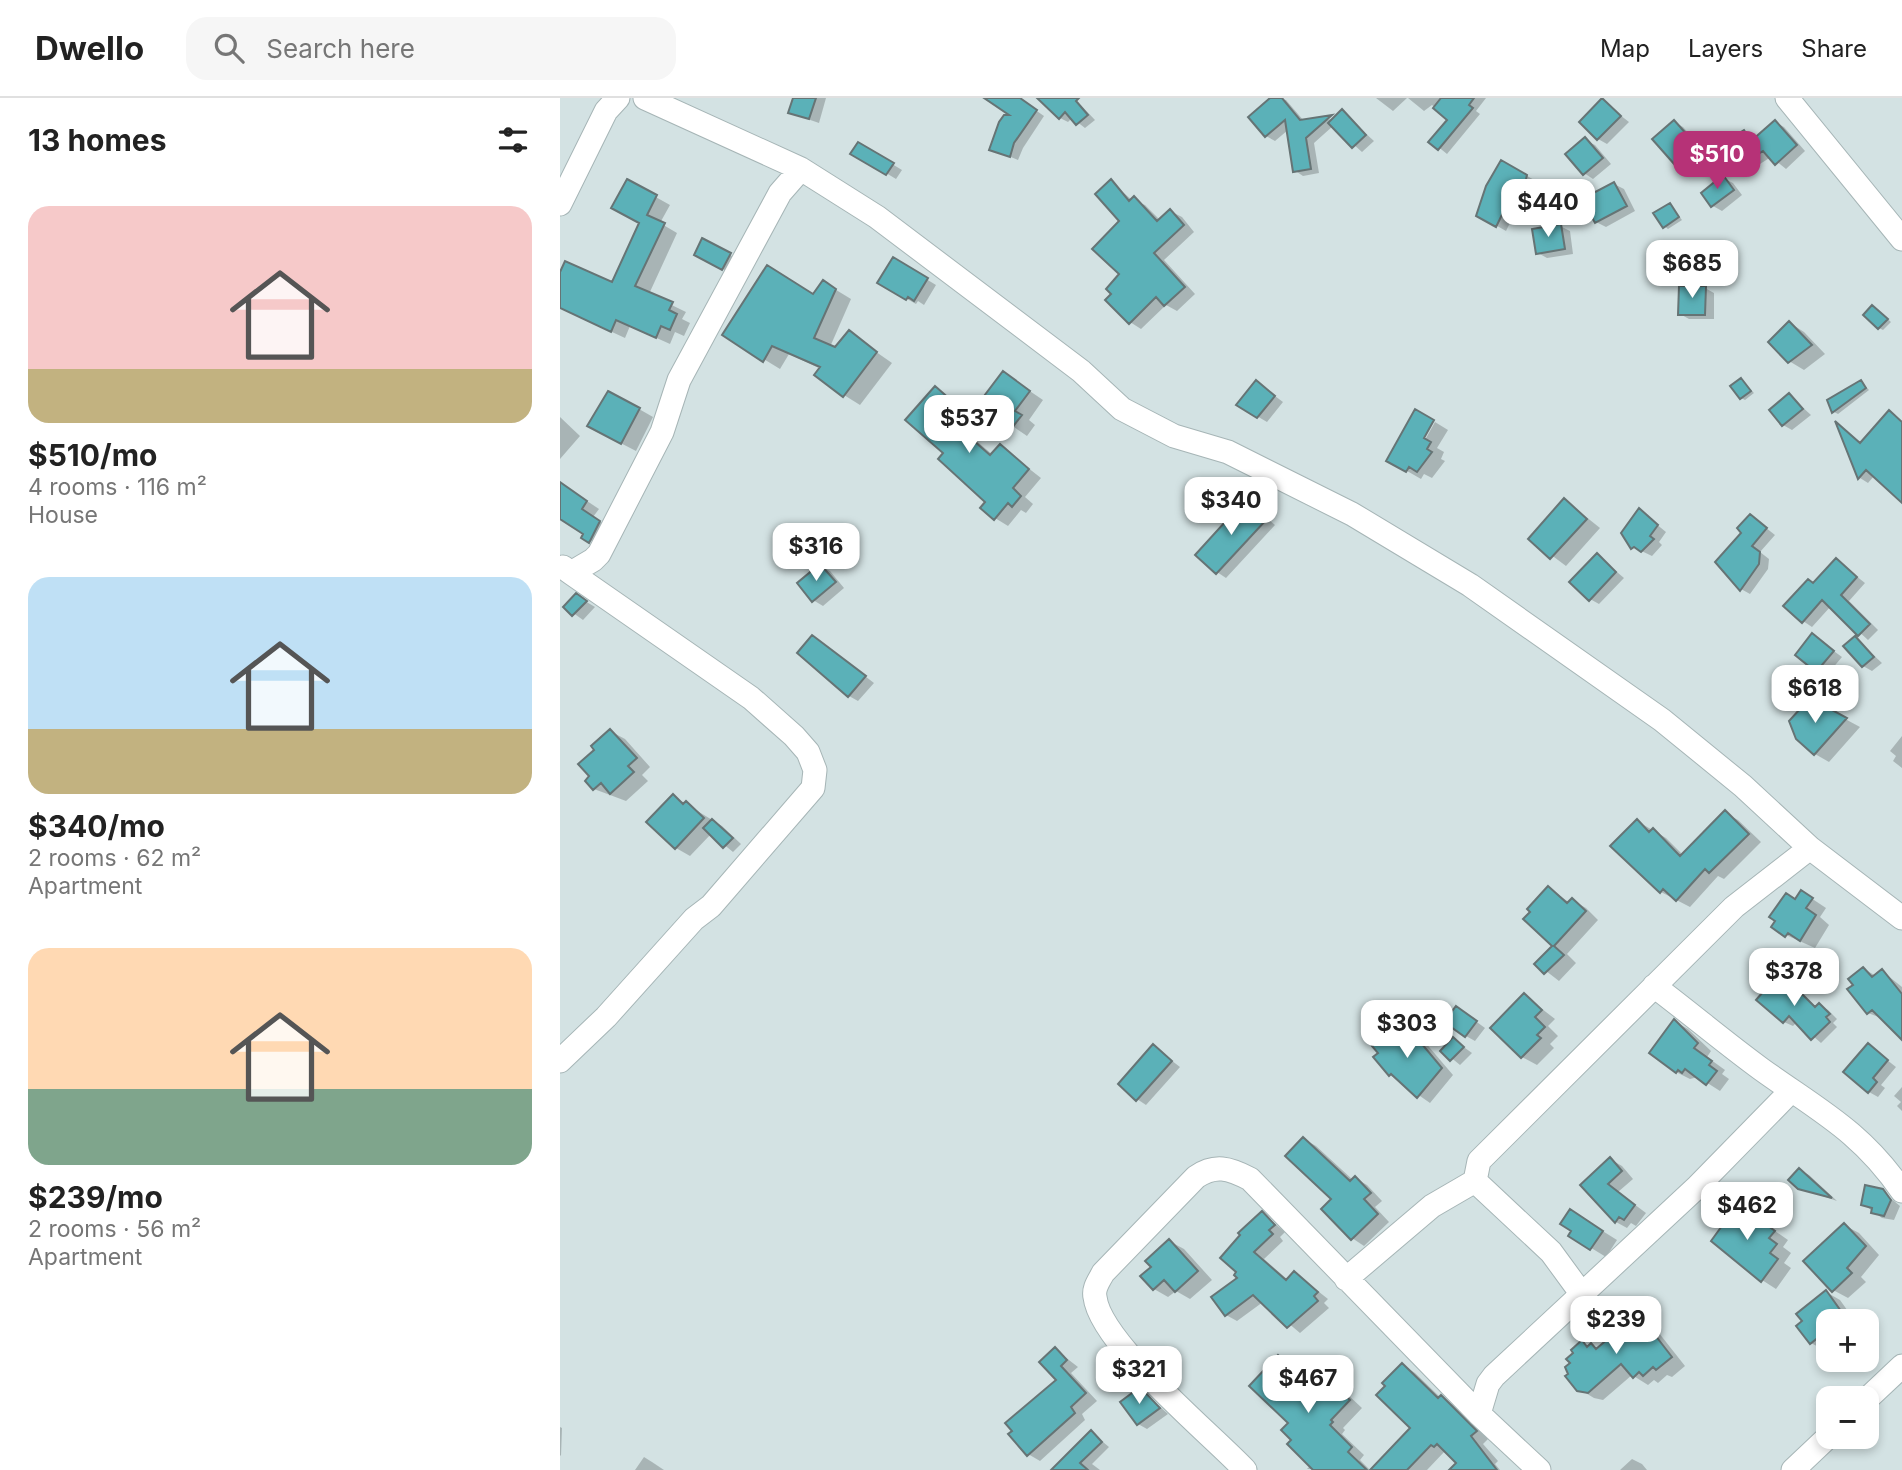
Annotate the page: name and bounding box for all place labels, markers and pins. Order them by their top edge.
pin: $510 [1676,132,1758,191]
pin: $440 [1507,180,1589,239]
pin: $685 [1651,240,1733,300]
pin: $537 [928,396,1010,455]
pin: $340 [1190,478,1272,537]
pin: $316 [775,524,857,583]
pin: $618 [1774,666,1856,725]
pin: $378 [1753,948,1835,1008]
pin: $303 [1366,1000,1448,1060]
pin: $462 [1706,1182,1788,1242]
pin: $239 [1575,1296,1657,1356]
pin: $321 [1098,1346,1180,1406]
pin: $467 [1267,1356,1349,1415]

